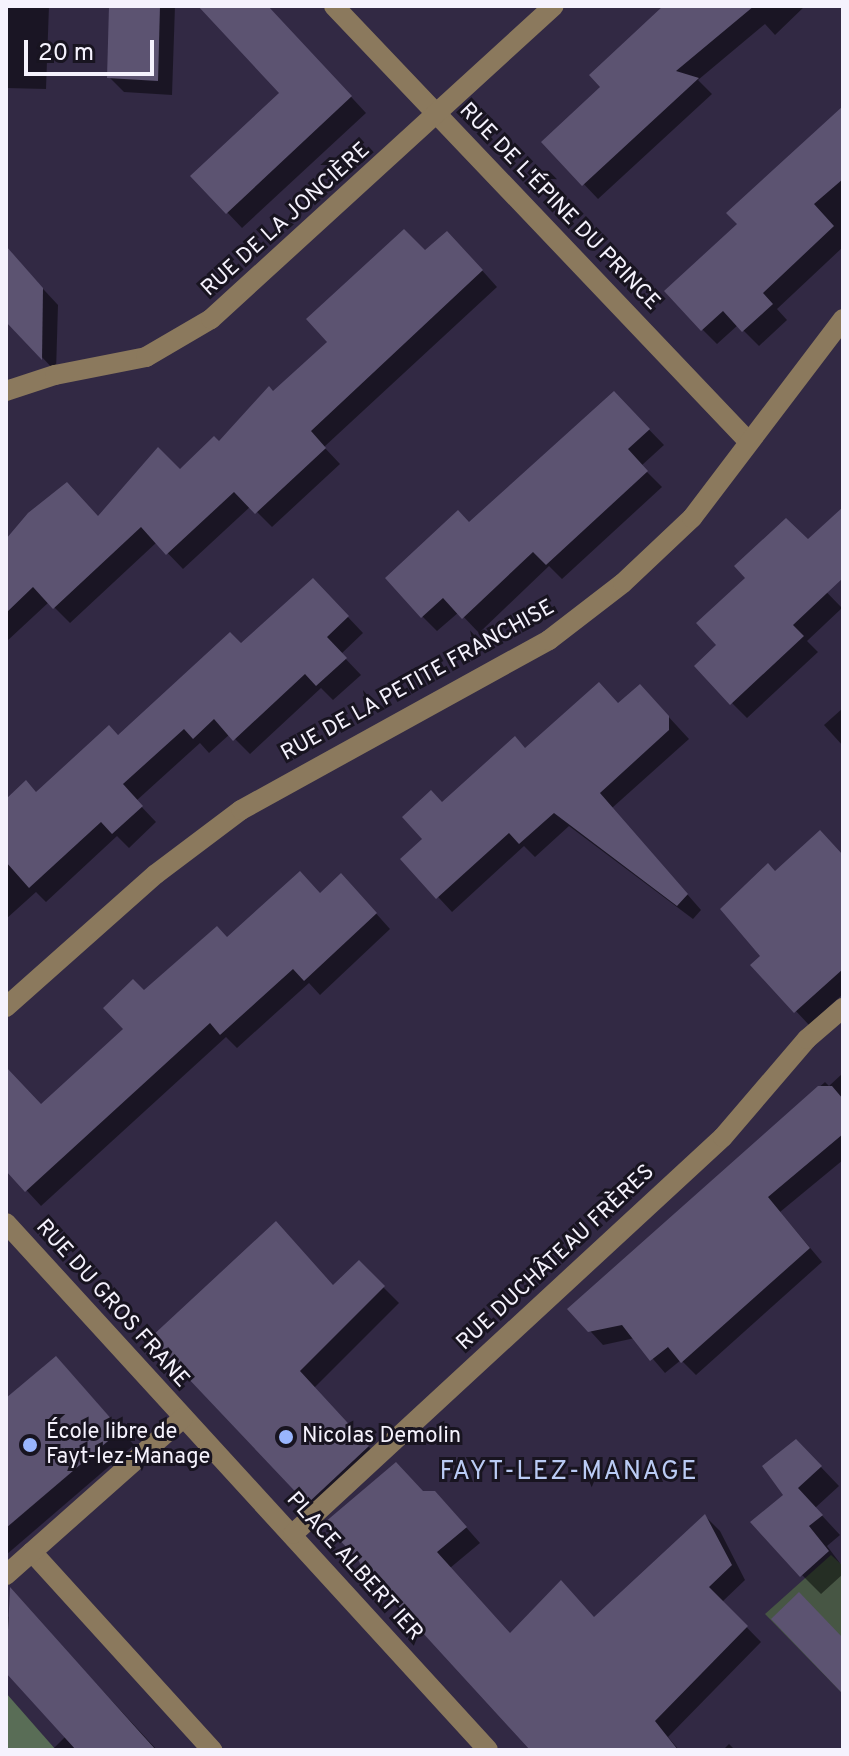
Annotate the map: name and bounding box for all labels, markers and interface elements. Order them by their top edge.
scale bar [28,24,158,74]
text: 20 m [38,39,94,69]
street label: RUE DE L'ÉPINE DU PRINCE [453,98,665,316]
street label: RUE DE LA JONCIÈRE [196,137,376,303]
street label: RUE DE LA PETITE FRANCHISE [276,594,560,768]
street label: RUE DUCHÂTEAU FRÈRES [452,1159,660,1357]
street label: RUE DU GROS FRANE [30,1215,194,1393]
place label: École libre de Fayt-lez-Manage [46,1419,210,1470]
place label: Nicolas Demolin [302,1424,461,1450]
marker: Nicolas Demolin [277,1428,295,1446]
marker: École libre de Fayt-lez-Manage [21,1436,39,1454]
district label: FAYT-LEZ-MANAGE [439,1457,699,1489]
street label: PLACE ALBERT IER [280,1486,428,1648]

